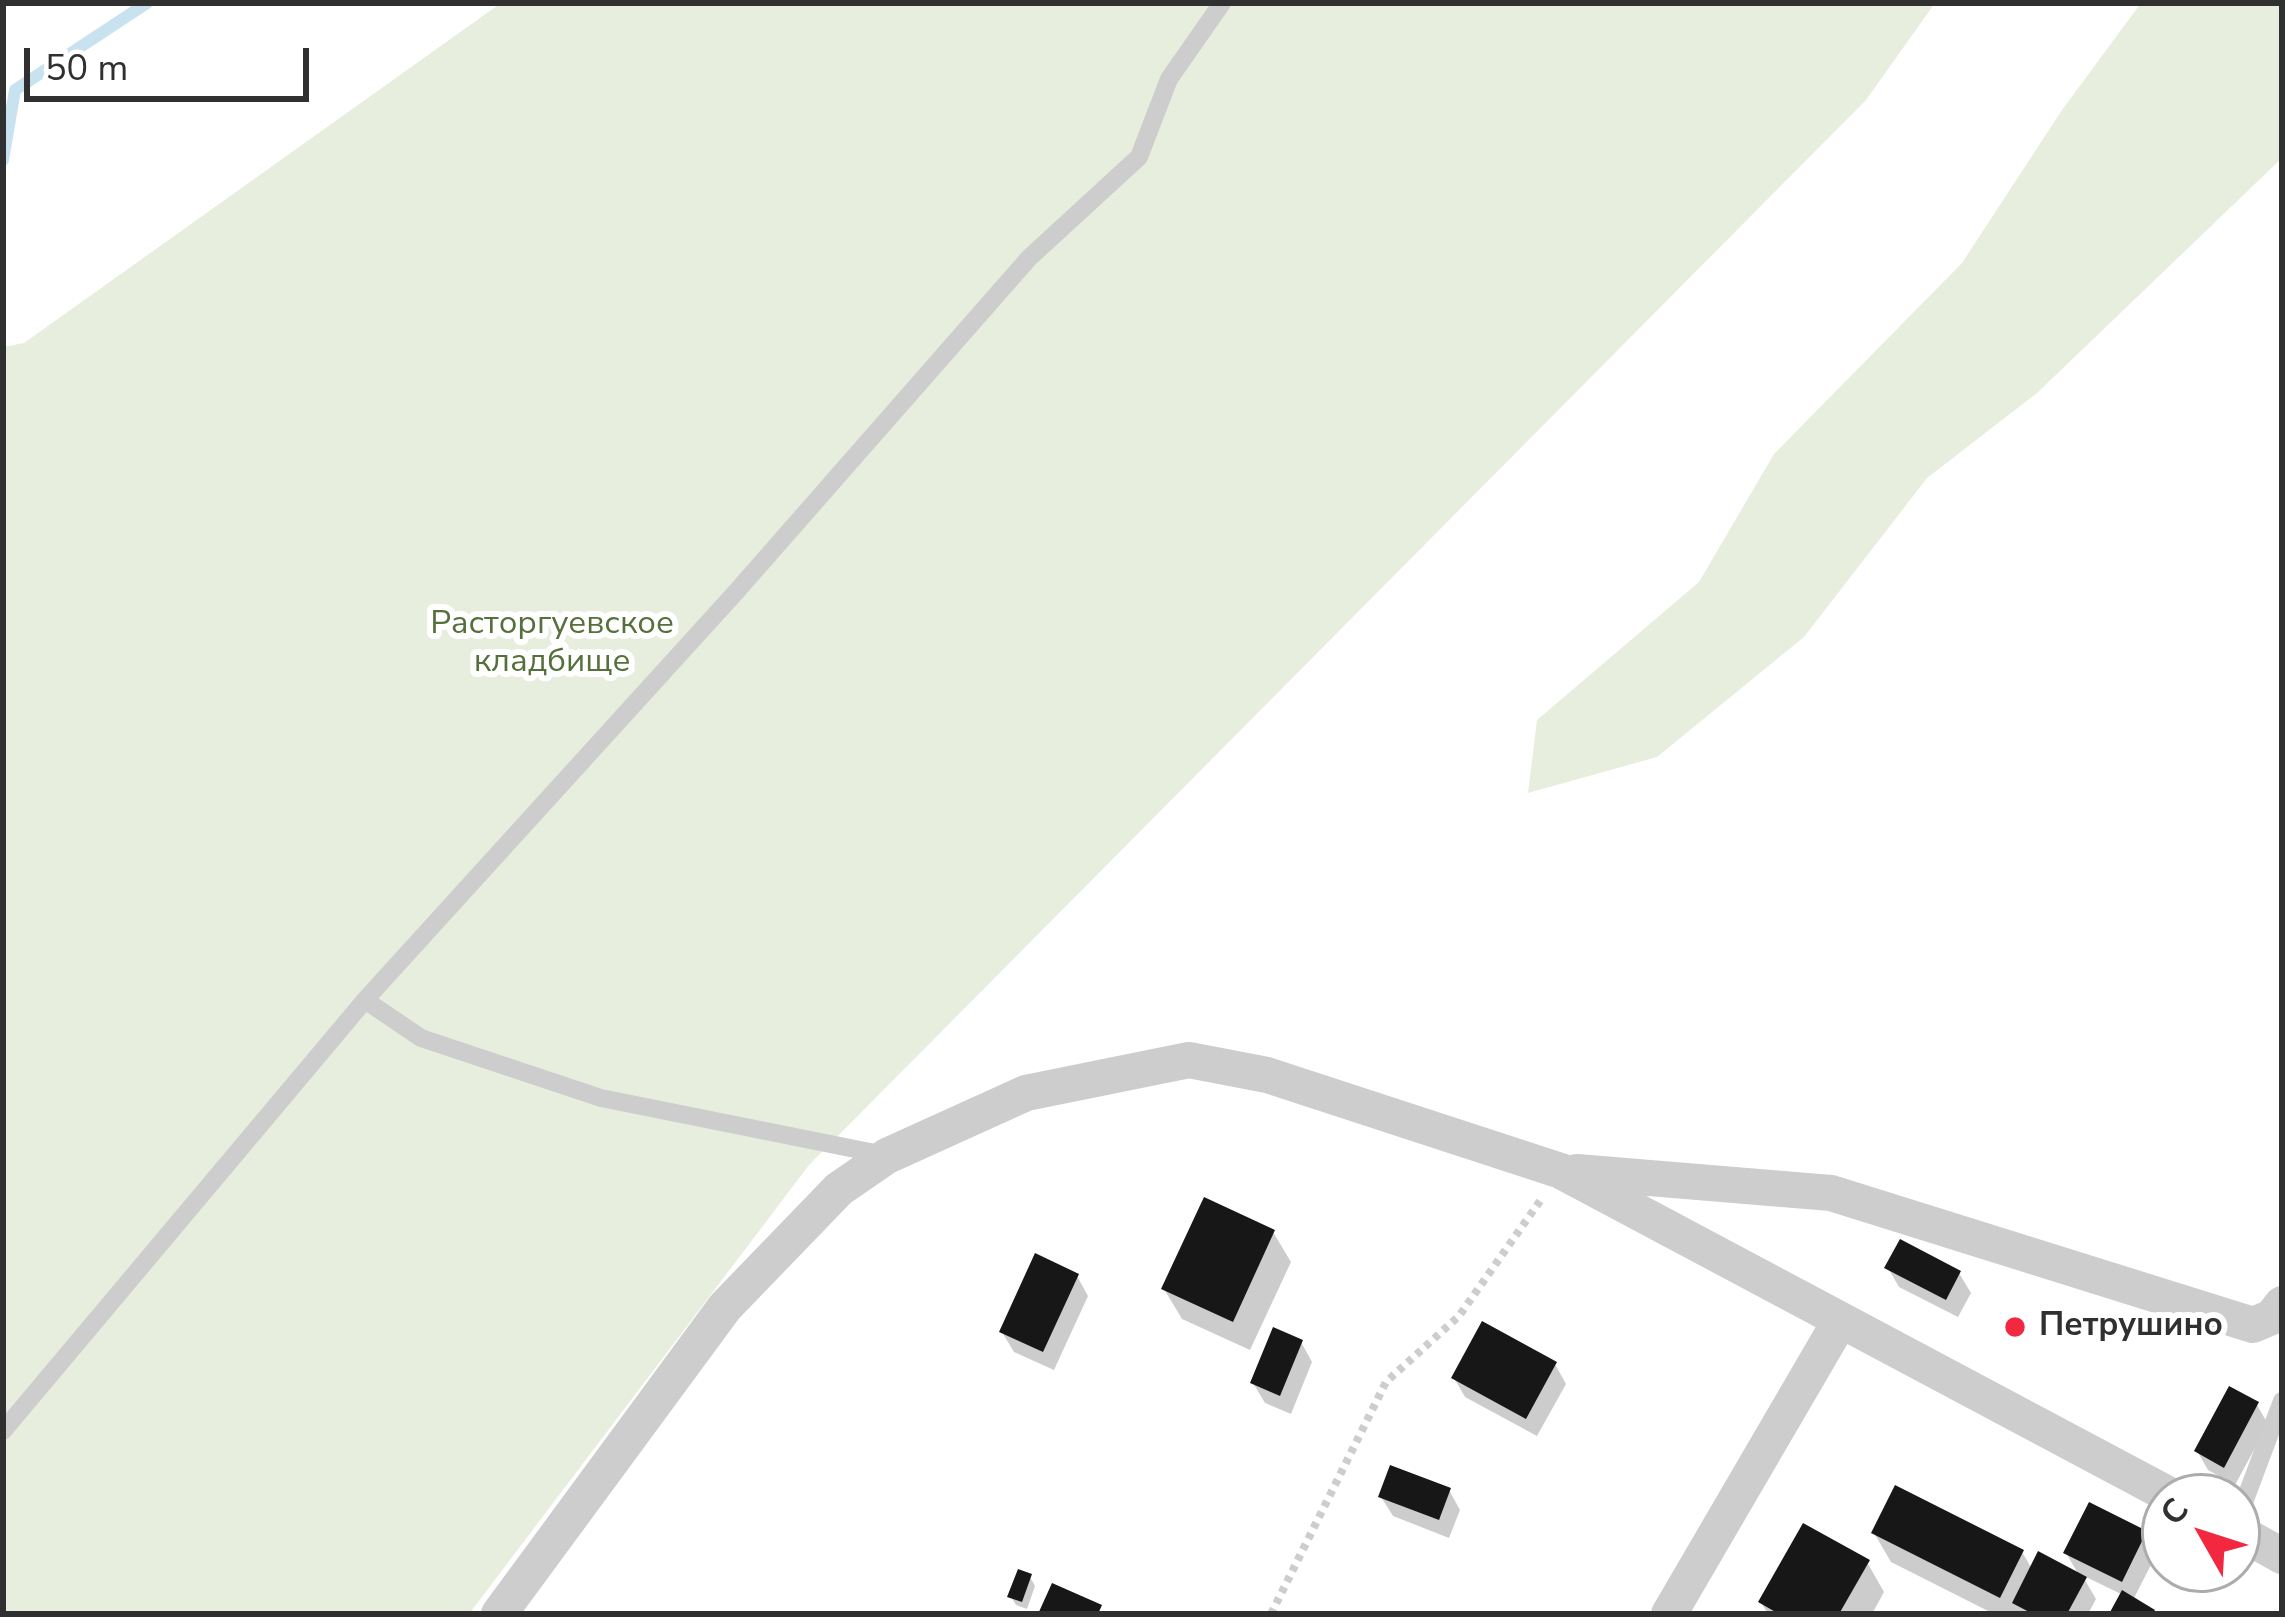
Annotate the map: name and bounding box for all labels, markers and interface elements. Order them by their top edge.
scale bar [30,24,315,98]
text: 50 m [45,44,128,93]
park label: Расторгуевское кладбище [430,605,674,683]
place label: Петрушино [2039,1307,2223,1347]
marker: Петрушино [2002,1314,2028,1340]
north arrow [2141,1473,2261,1593]
text: С [2150,1489,2200,1535]

